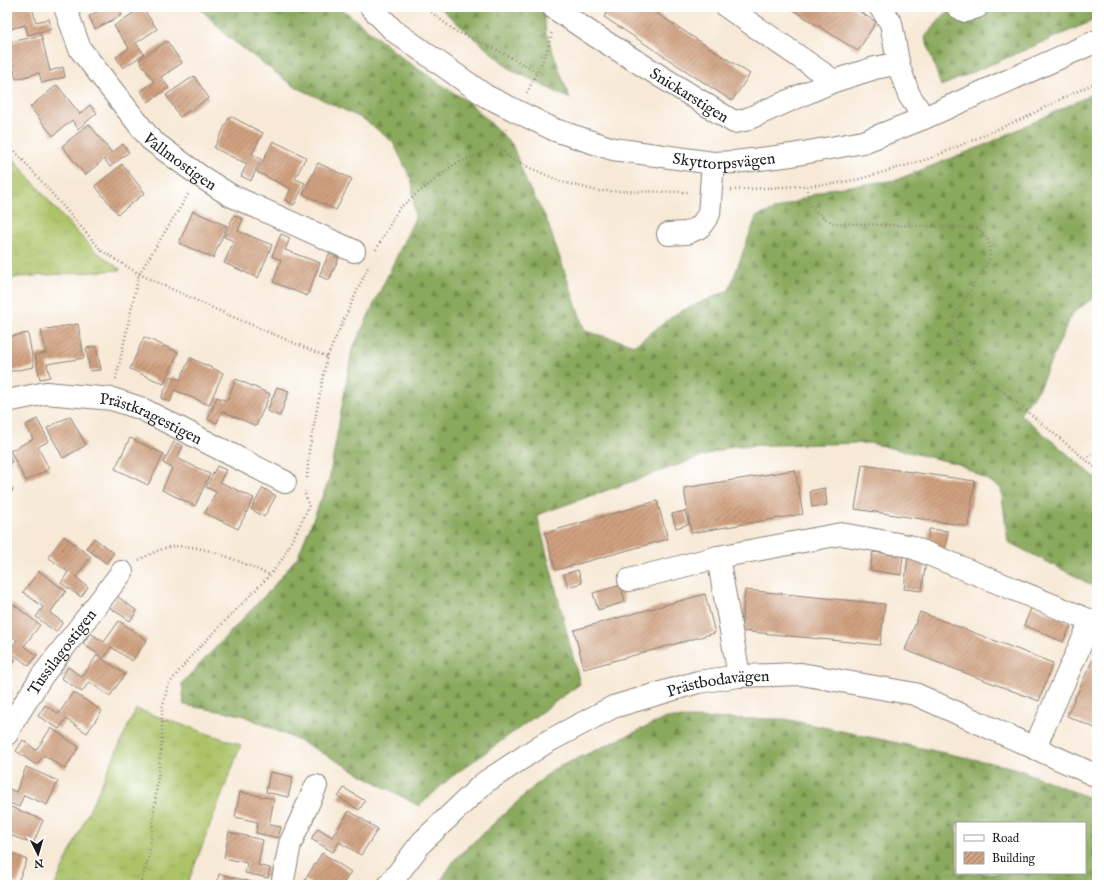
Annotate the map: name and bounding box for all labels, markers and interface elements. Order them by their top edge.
street label: Snickarstigen [646,64,732,128]
street label: Vallmostigen [137,129,220,196]
street label: Skyttorpsvägen [671,149,777,175]
street label: Prästkragestigen [99,390,205,450]
street label: Tussilagostigen [24,605,102,699]
street label: Prästbodavägen [665,667,770,703]
legend [956,822,1086,874]
text: Road [992,831,1020,846]
north arrow [18,834,58,874]
text: Building [992,851,1036,866]
text: N [33,855,45,870]

